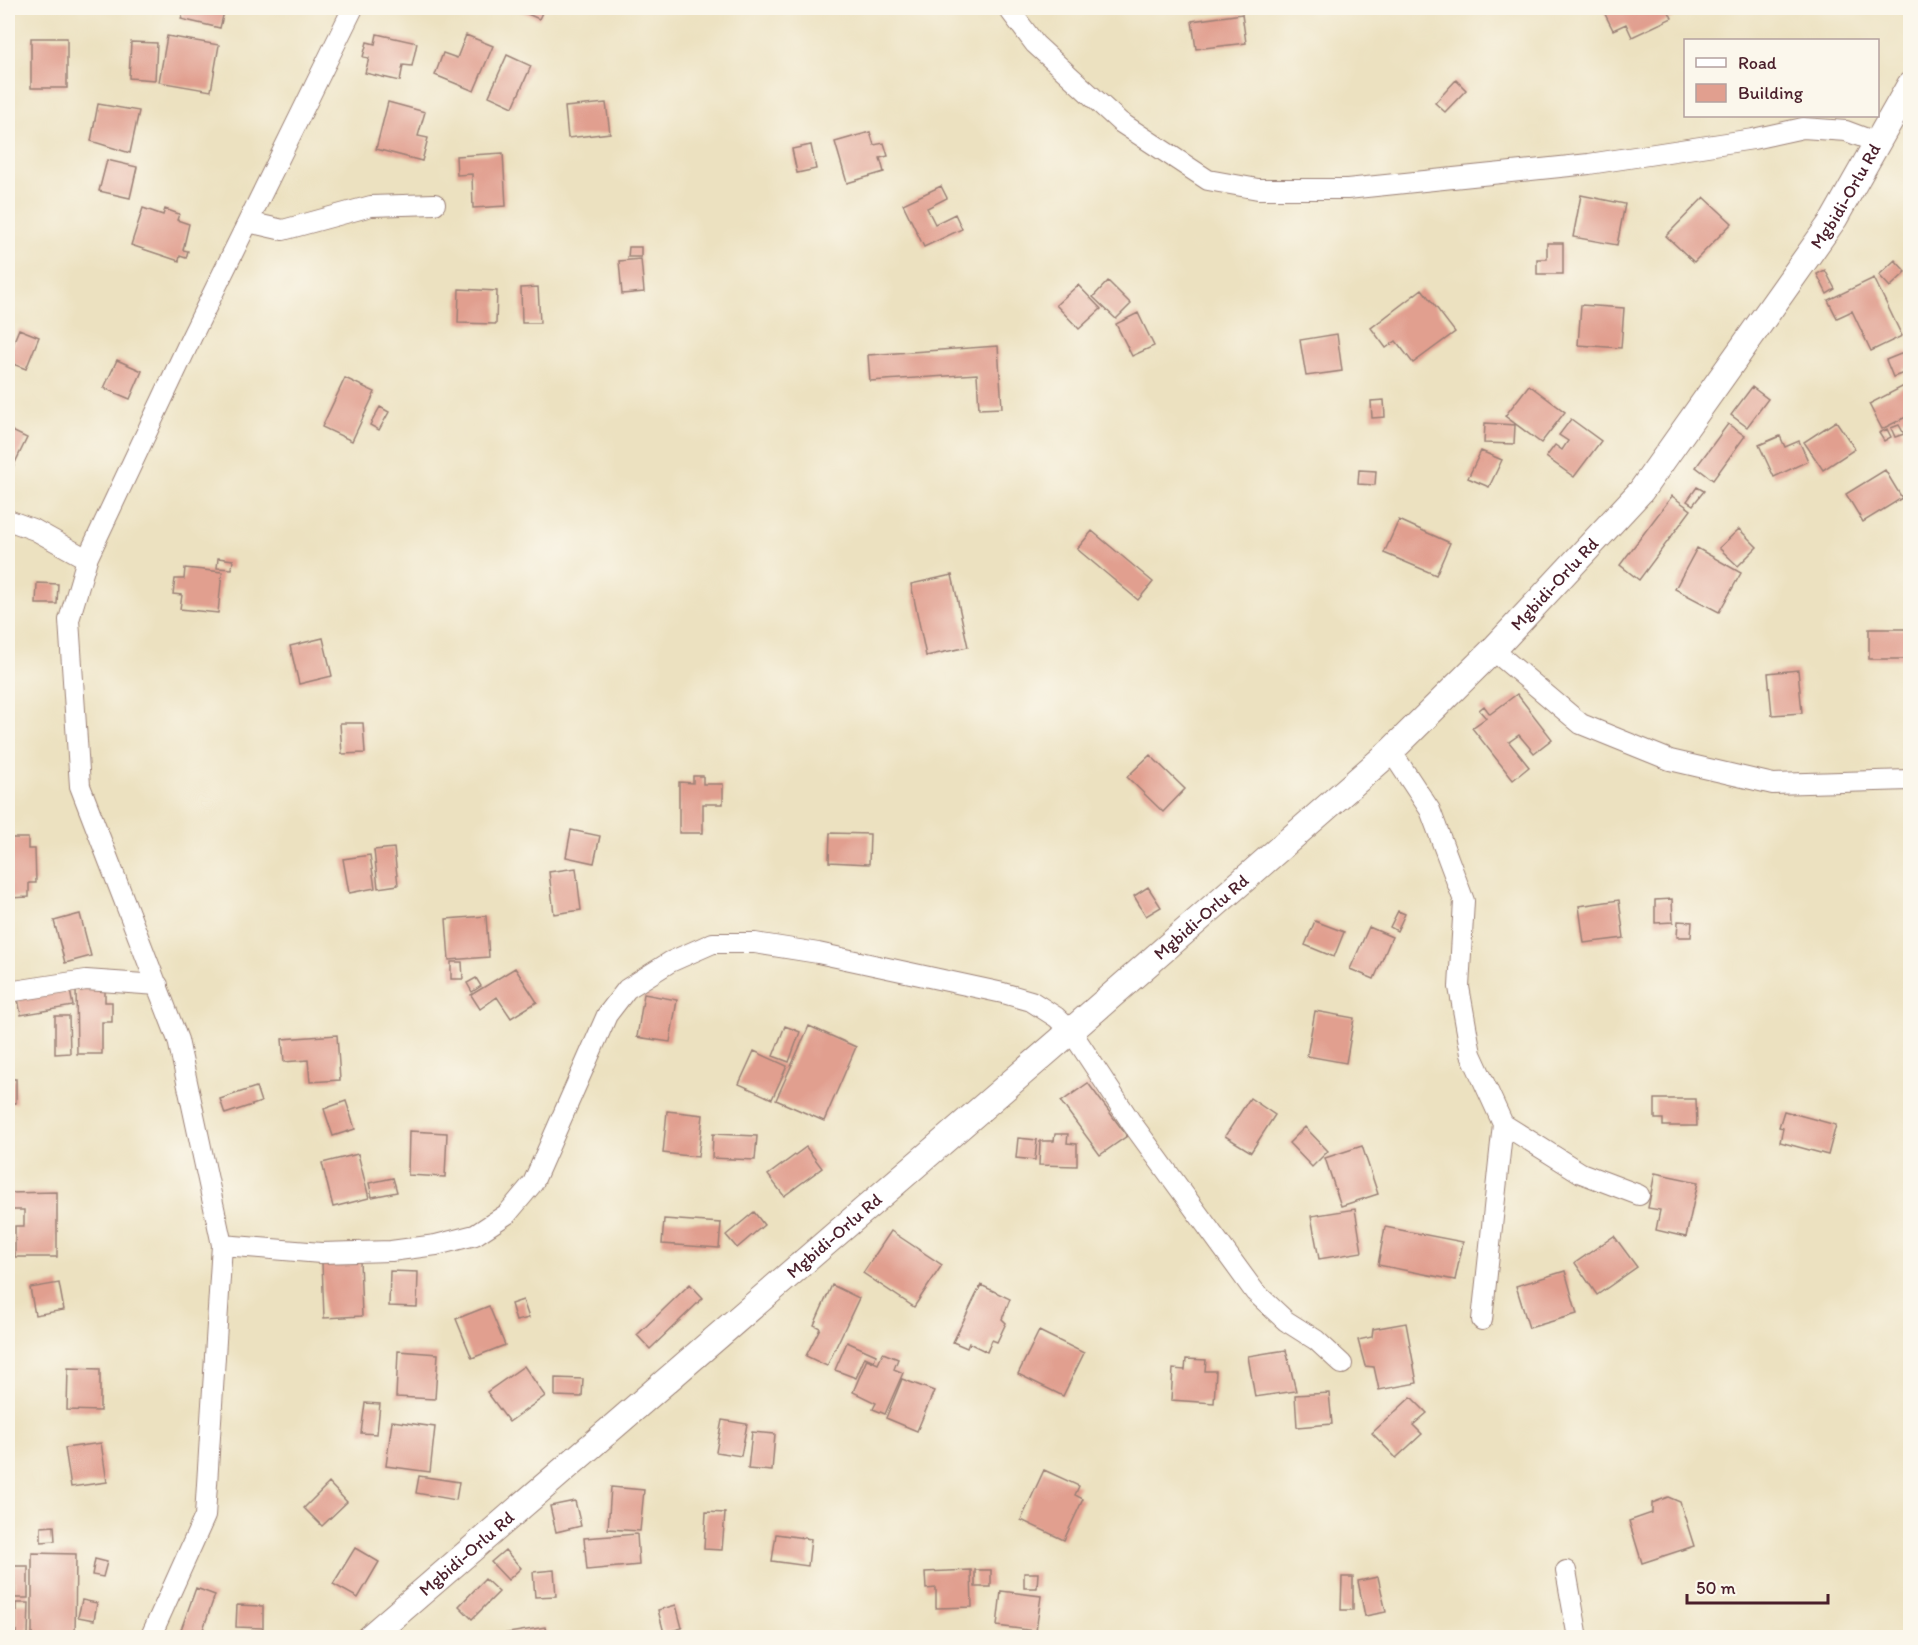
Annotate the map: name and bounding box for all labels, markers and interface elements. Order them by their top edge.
legend [1684,39,1879,117]
text: Road [1738,52,1777,74]
text: Building [1738,82,1804,104]
street label: Mgbidi-Orlu Rd [1805,139,1886,253]
street label: Mgbidi-Orlu Rd [1506,533,1603,635]
street label: Mgbidi-Orlu Rd [1149,869,1253,965]
street label: Mgbidi-Orlu Rd [782,1188,887,1283]
street label: Mgbidi-Orlu Rd [414,1506,519,1601]
scale bar [1687,1567,1828,1605]
text: 50 m [1696,1577,1736,1599]

